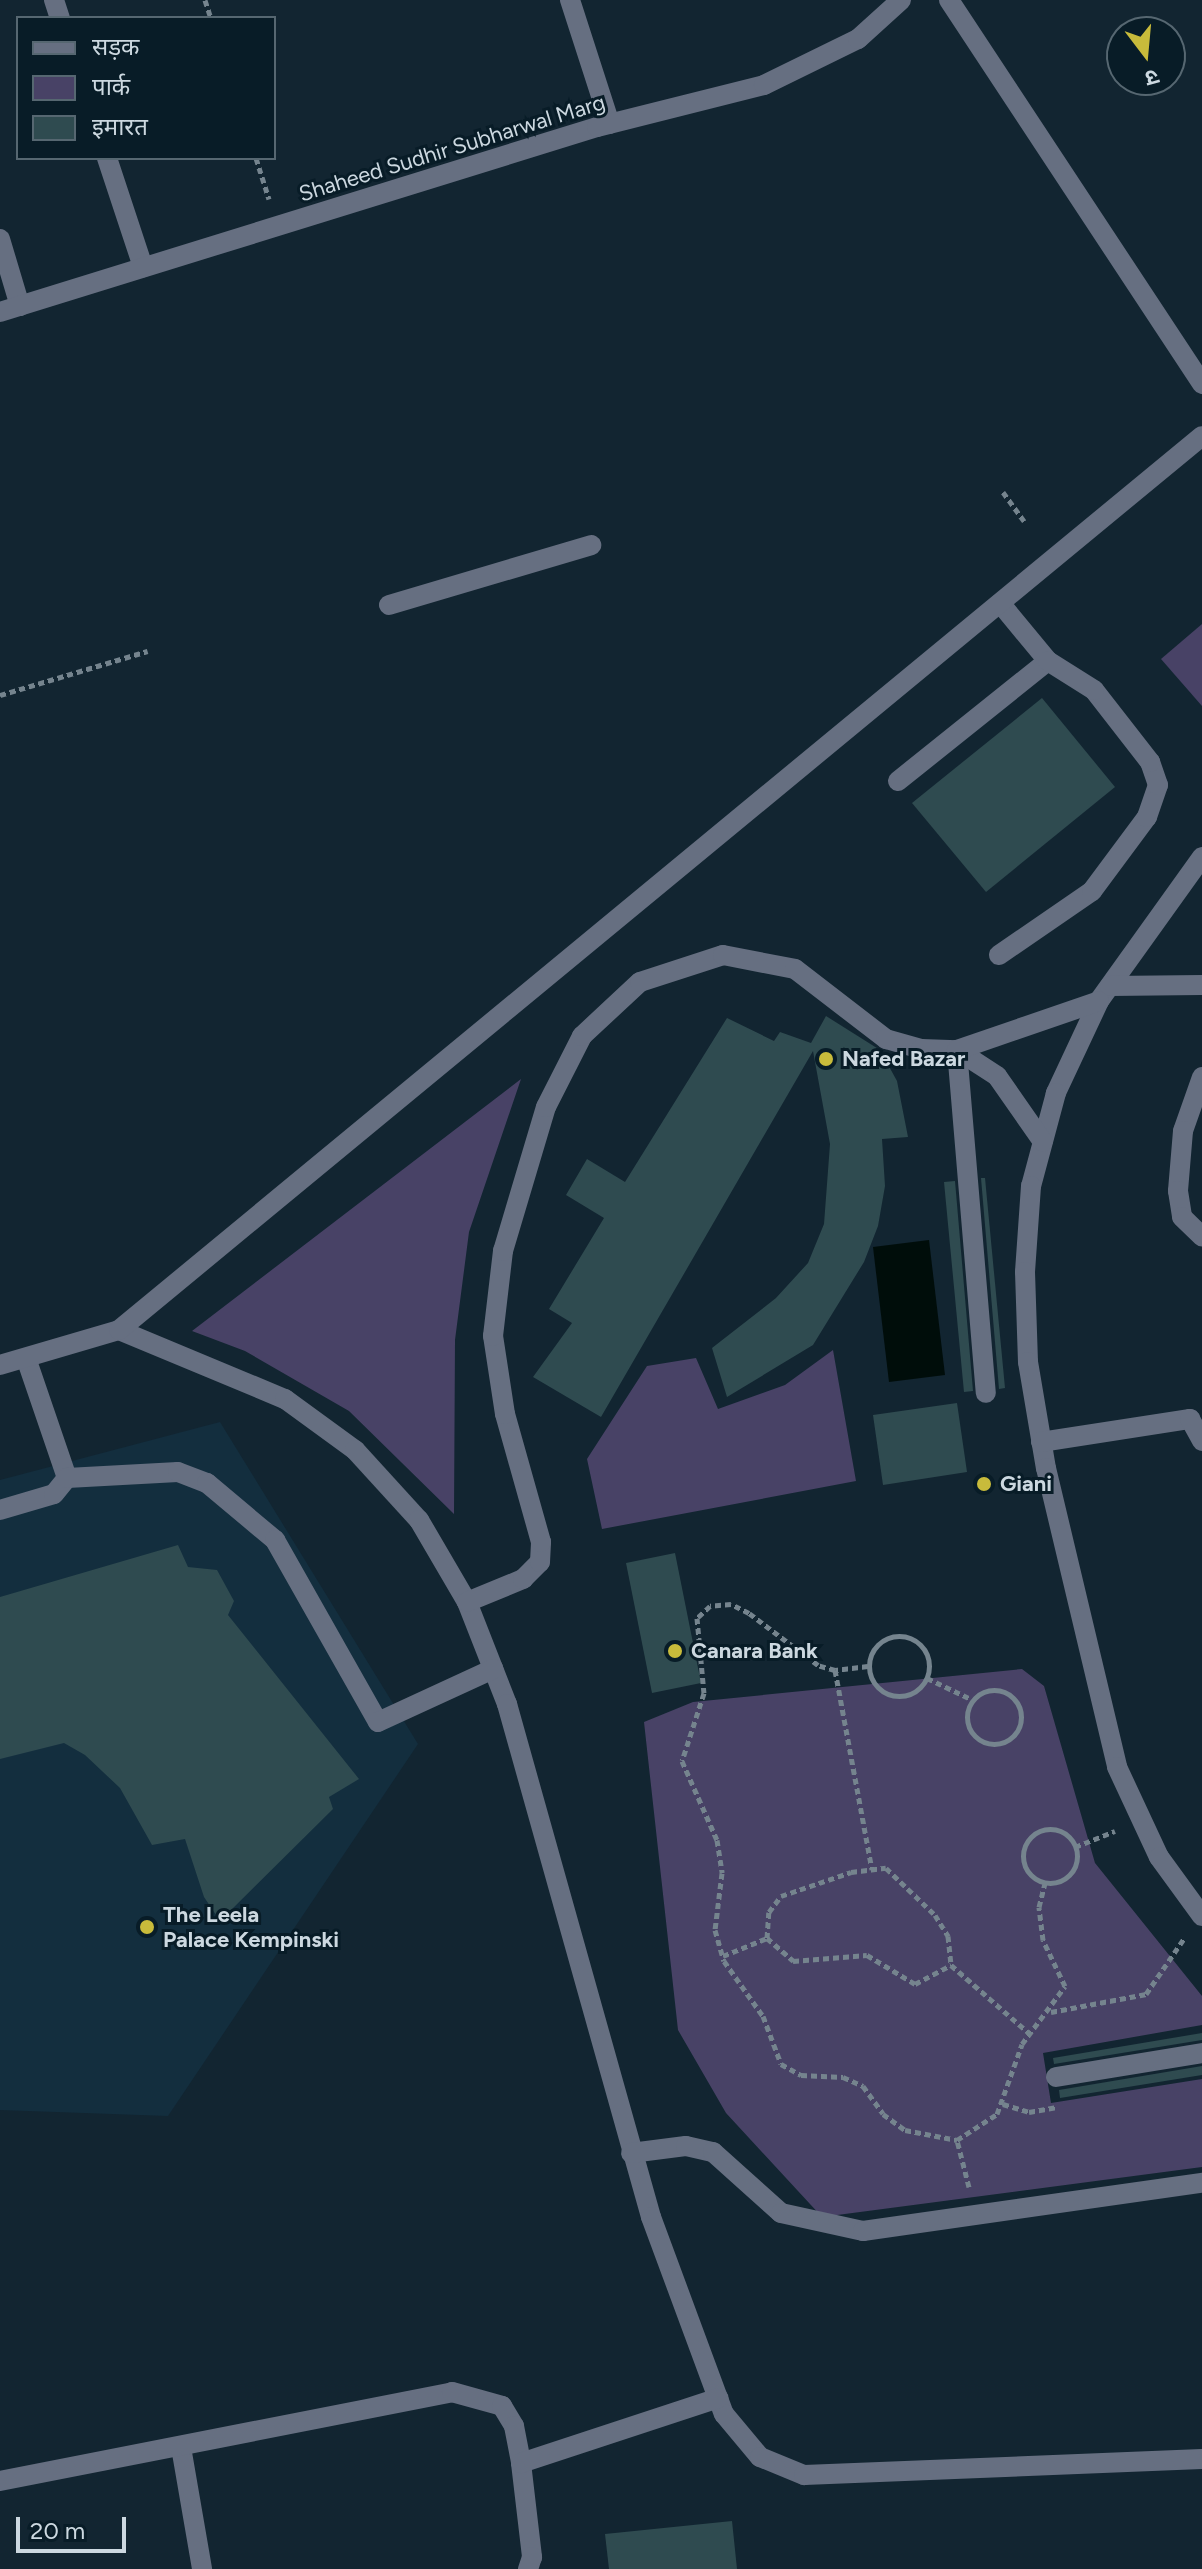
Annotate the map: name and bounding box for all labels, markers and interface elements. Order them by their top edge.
legend [16,16,276,160]
north arrow [1106,16,1186,96]
text: सड़क [92,32,140,61]
text: उ [1142,63,1162,92]
text: पार्क [92,72,130,101]
street label: Shaheed Sudhir Subharwal Marg [296,89,608,207]
text: इमारत [92,112,148,141]
place label: Nafed Bazar [842,1046,965,1072]
marker: Nafed Bazar [817,1050,835,1068]
place label: Giani [1000,1471,1052,1497]
marker: Giani [975,1475,993,1493]
place label: Canara Bank [691,1638,818,1664]
marker: Canara Bank [666,1642,684,1660]
place label: The Leela Palace Kempinski [163,1901,339,1952]
marker: The Leela Palace Kempinski [138,1918,156,1936]
scale bar [20,2501,130,2551]
text: 20 m [30,2516,85,2545]

